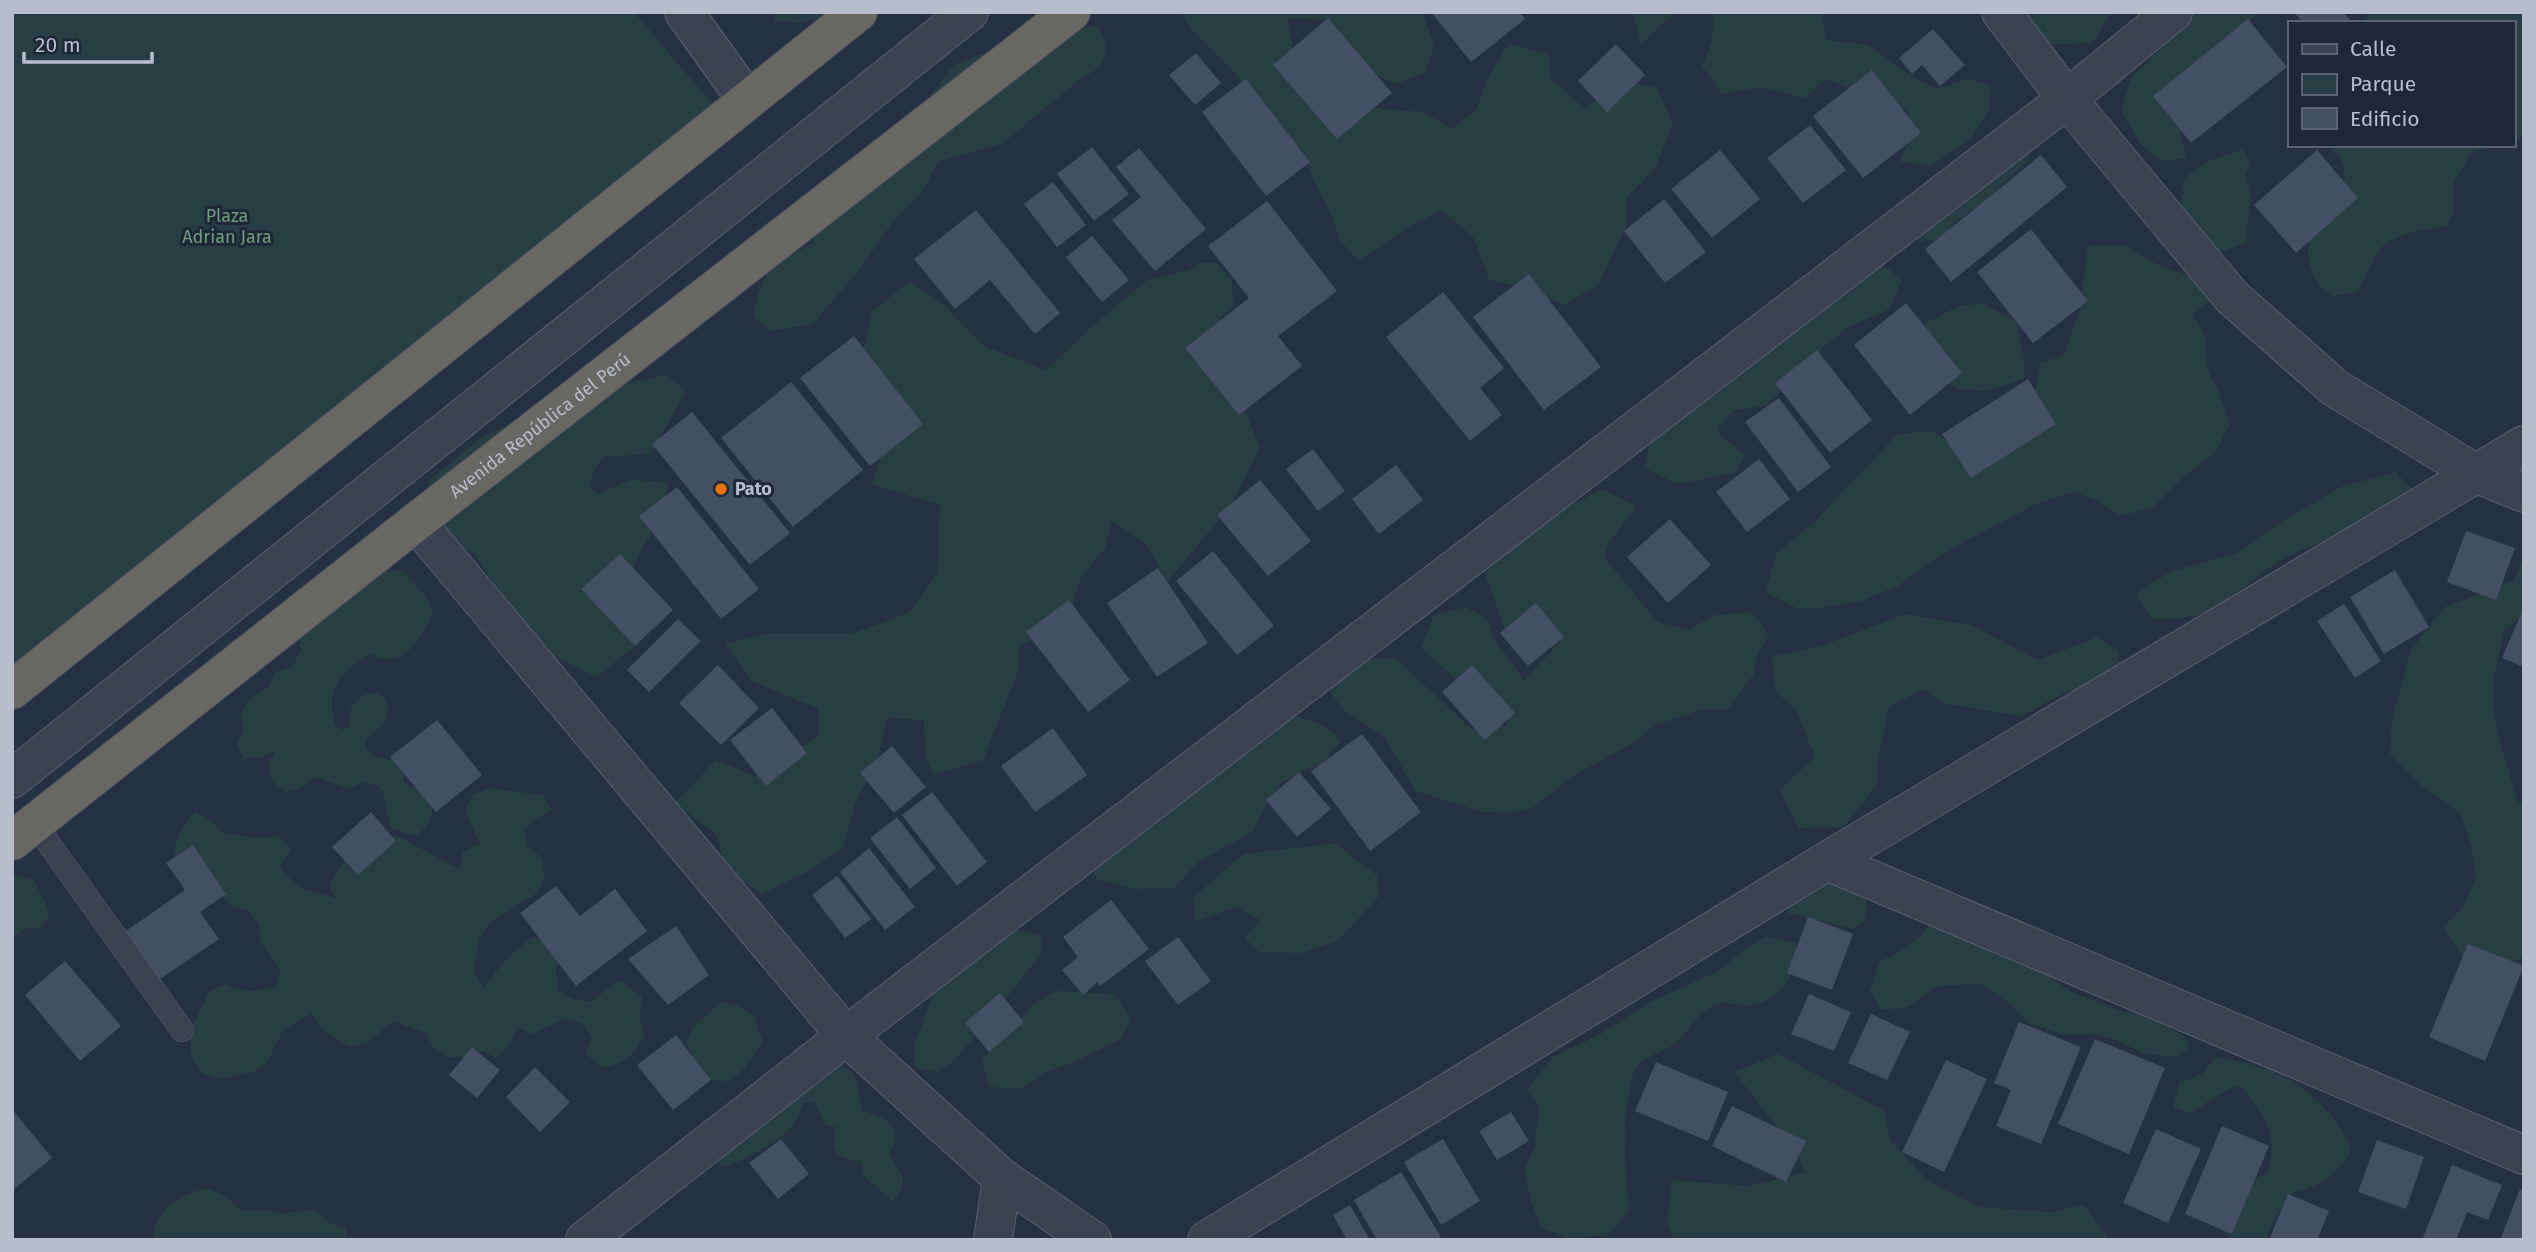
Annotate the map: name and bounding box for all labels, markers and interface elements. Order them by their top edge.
scale bar [24,21,152,65]
legend [2288,21,2515,147]
text: 20 m [35,32,81,58]
text: Calle [2350,36,2396,62]
text: Parque [2350,71,2416,97]
text: Edificio [2350,106,2420,132]
park label: Plaza Adrian Jara [182,205,272,248]
street label: Avenida República del Perú [445,348,635,503]
place label: Pato [735,478,772,500]
marker: Pato [713,481,729,497]

